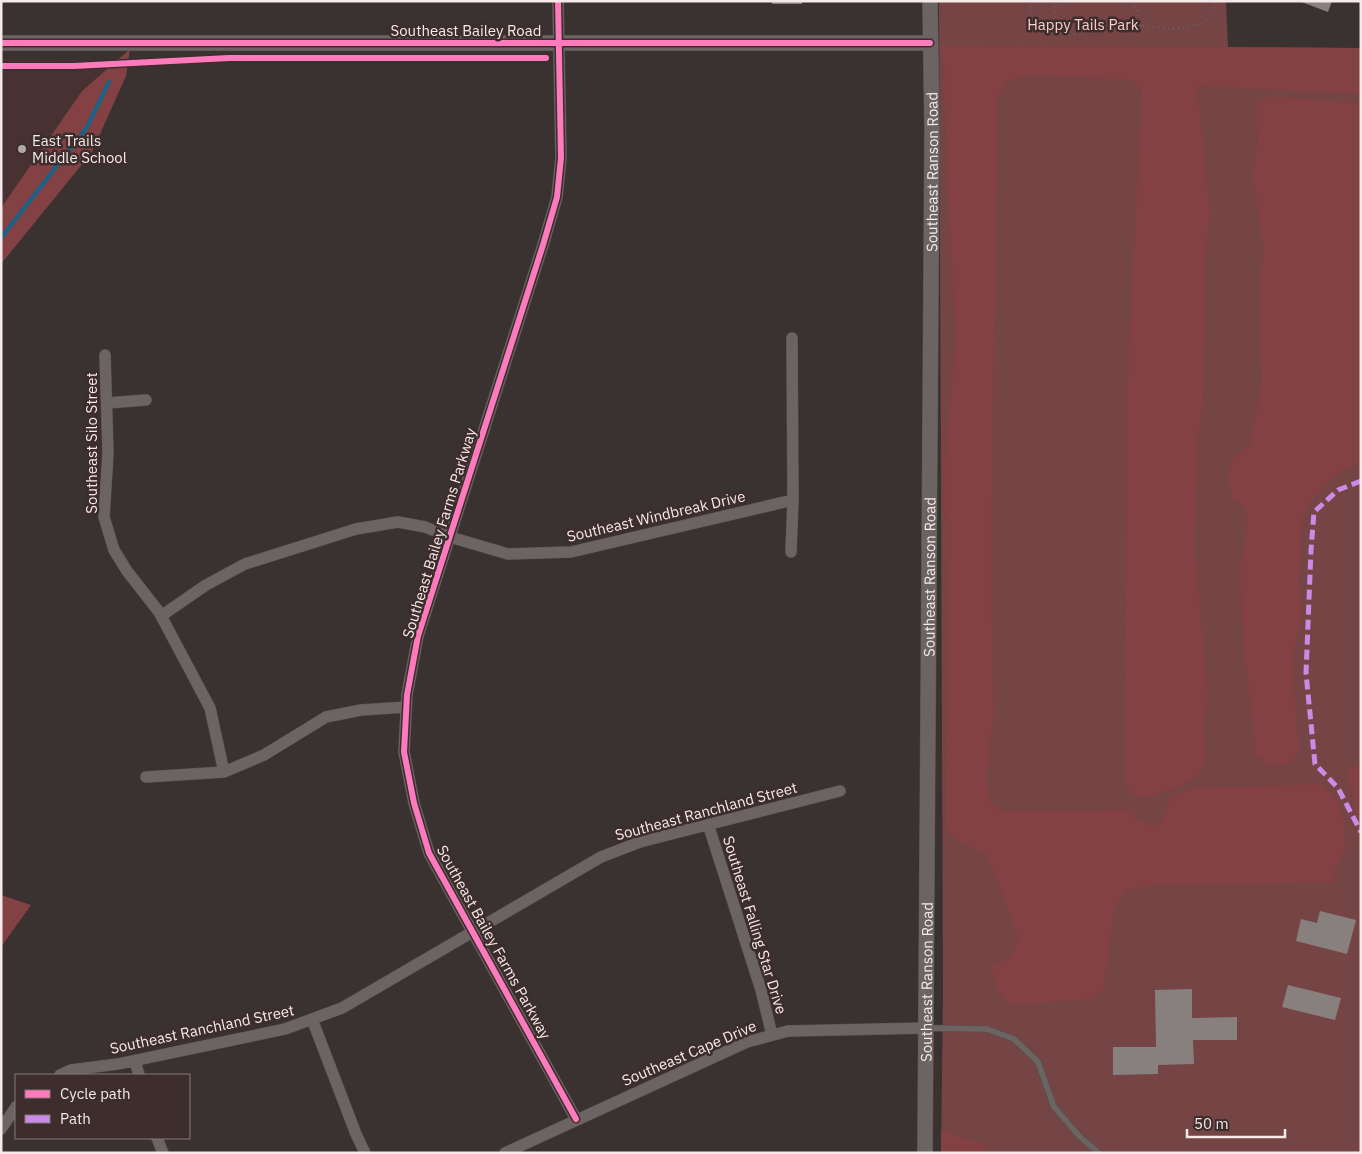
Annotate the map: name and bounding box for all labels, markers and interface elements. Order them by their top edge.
park label: Happy Tails Park [1027,15,1139,34]
street label: Southeast Bailey Road [391,21,541,40]
street label: Southeast Ranson Road [922,92,942,252]
place label: East Trails Middle School [32,131,127,167]
marker: East Trails Middle School [16,143,28,155]
street label: Southeast Silo Street [82,372,101,514]
street label: Southeast Bailey Farms Parkway [398,425,480,640]
street label: Southeast Windbreak Drive [565,486,747,546]
street label: Southeast Ranson Road [919,497,939,657]
street label: Southeast Ranchland Street [613,778,799,844]
street label: Southeast Falling Star Drive [719,834,791,1016]
street label: Southeast Bailey Farms Parkway [433,842,556,1043]
street label: Southeast Ranson Road [916,902,936,1062]
street label: Southeast Ranchland Street [108,1000,296,1058]
street label: Southeast Cape Drive [619,1016,759,1090]
legend [15,1074,190,1139]
text: Cycle path [60,1084,131,1103]
scale bar [1187,1106,1284,1138]
text: Path [60,1109,91,1128]
text: 50 m [1194,1114,1229,1133]

